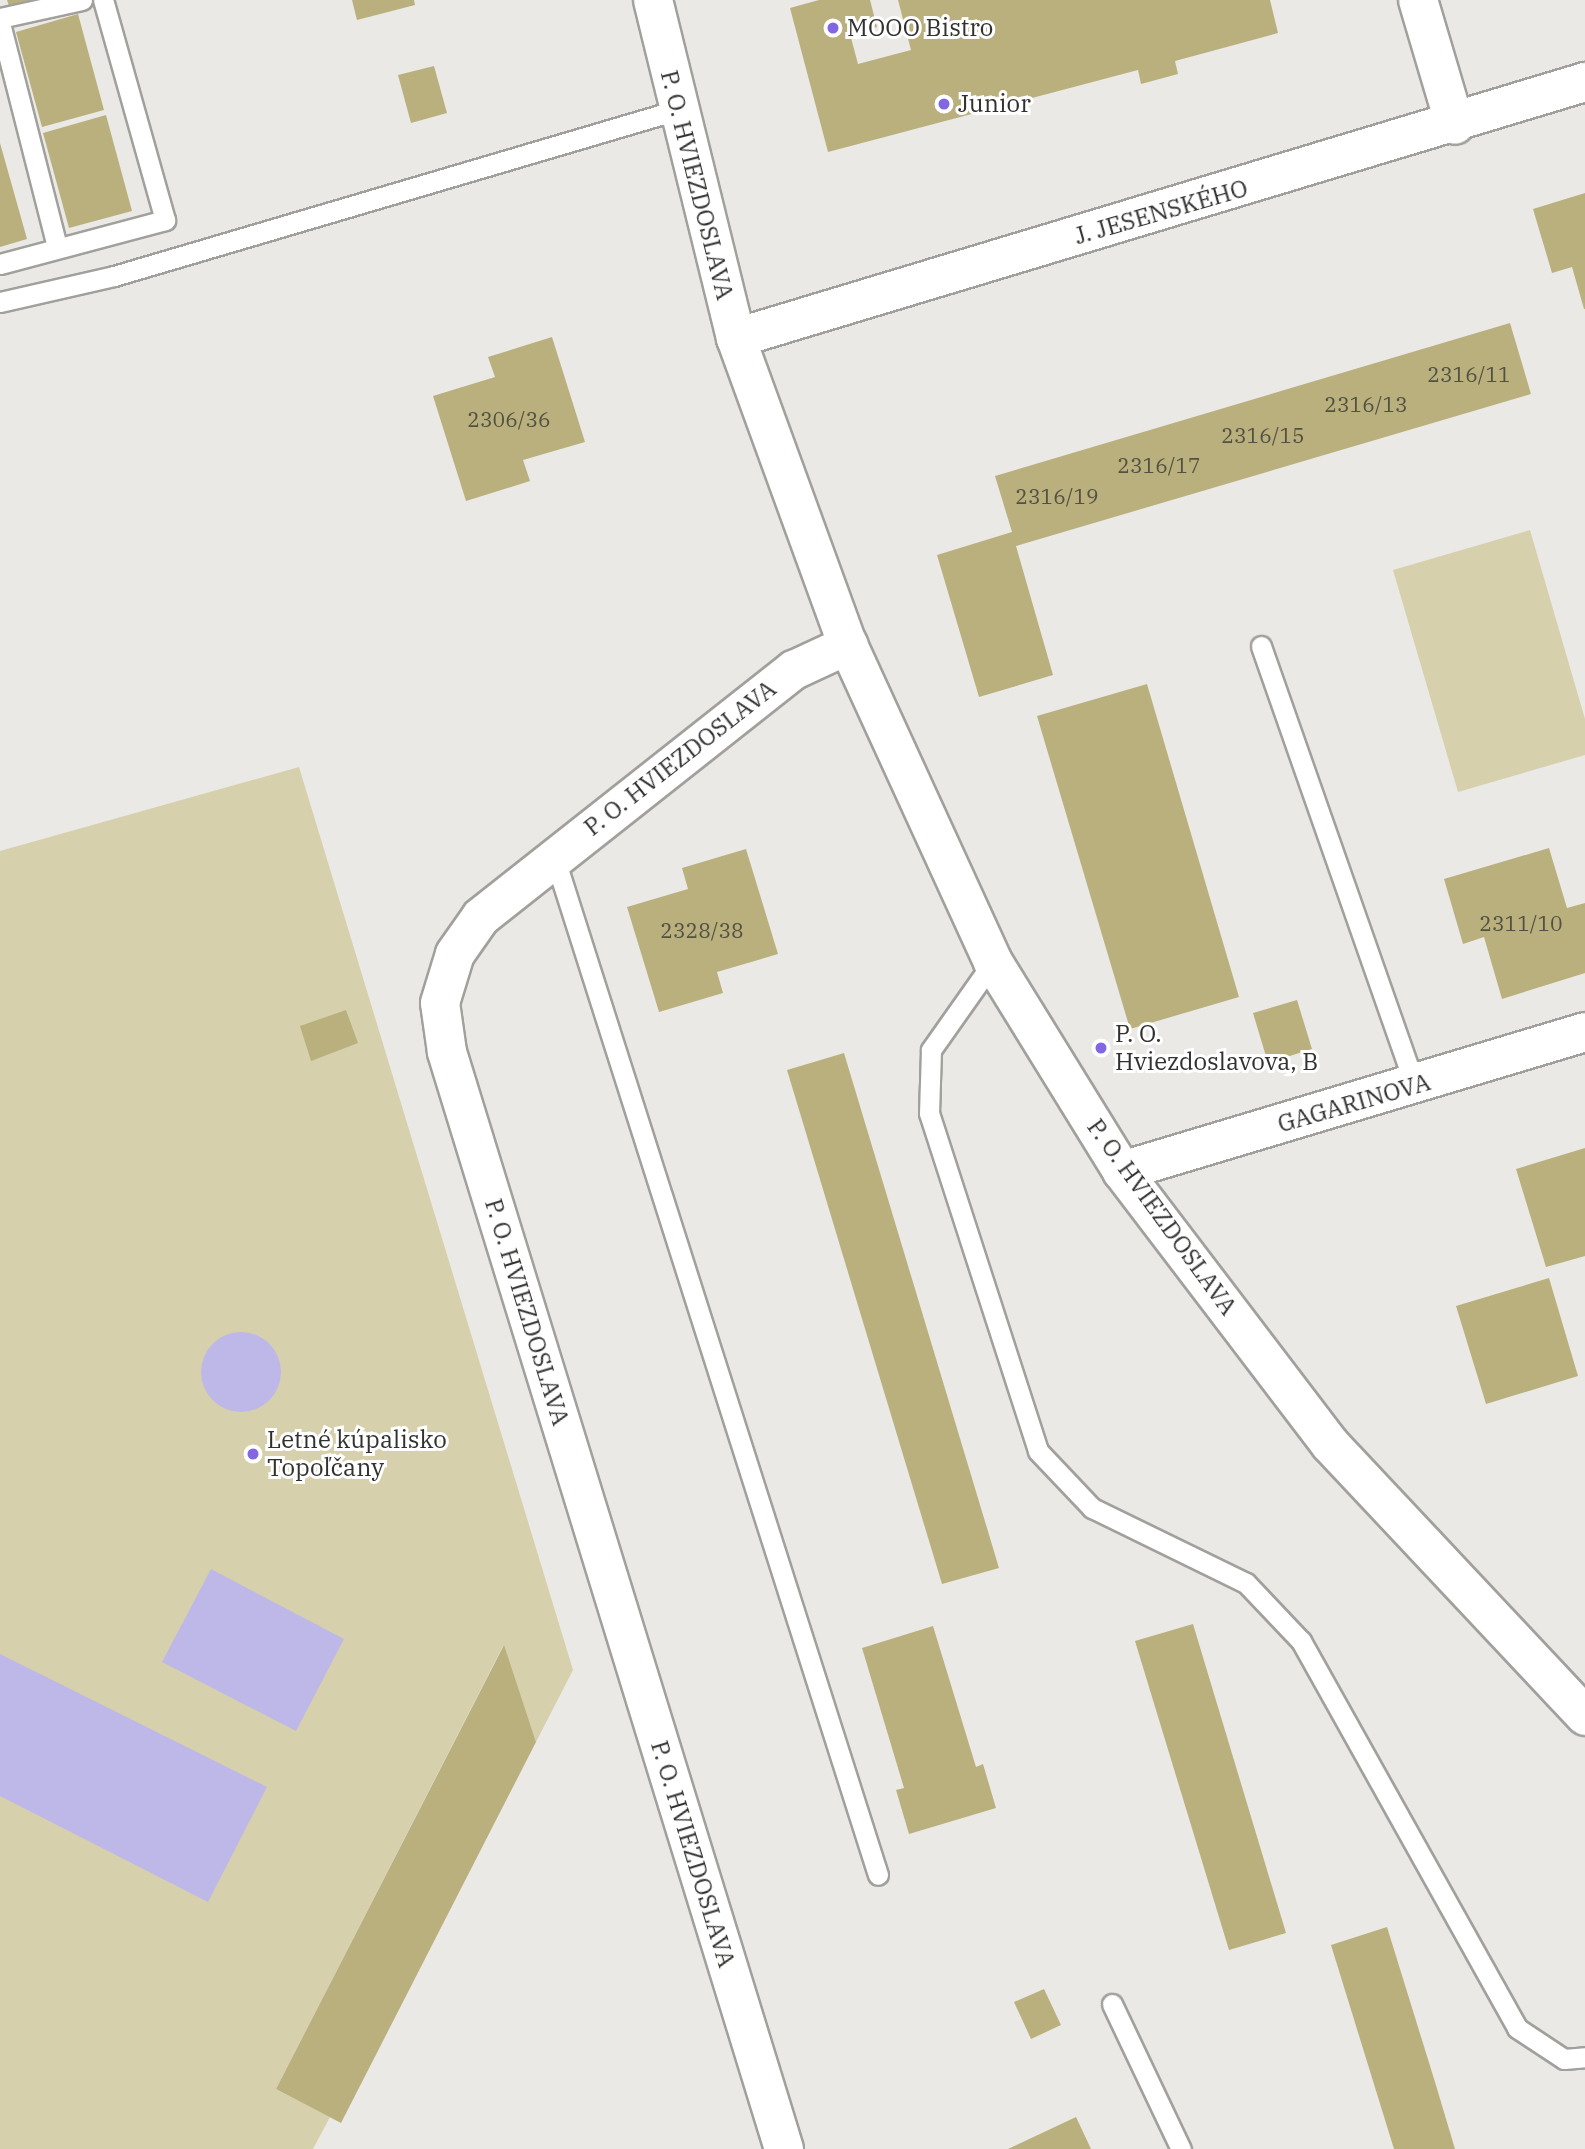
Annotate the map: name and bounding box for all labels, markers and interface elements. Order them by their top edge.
place label: MOOO Bistro [847,14,993,42]
marker: MOOO Bistro [825,20,841,36]
street label: P. O. HVIEZDOSLAVA [655,67,739,303]
place label: Junior [958,90,1031,118]
marker: Junior [936,96,952,112]
street label: J. JESENSKÉHO [1071,174,1251,250]
house number: 2316/11 [1427,361,1511,387]
house number: 2316/13 [1324,391,1408,417]
house number: 2306/36 [467,406,551,432]
house number: 2316/15 [1221,422,1305,448]
house number: 2316/17 [1117,452,1201,478]
house number: 2316/19 [1015,483,1099,509]
street label: P. O. HVIEZDOSLAVA [578,674,782,842]
house number: 2311/10 [1479,910,1563,936]
house number: 2328/38 [660,917,744,943]
place label: P. O. Hviezdoslavova, B [1115,1020,1318,1076]
marker: P. O. Hviezdoslavova, B [1093,1040,1109,1056]
street label: GAGARINOVA [1274,1067,1434,1139]
street label: P. O. HVIEZDOSLAVA [1081,1113,1243,1321]
street label: P. O. HVIEZDOSLAVA [479,1195,575,1429]
place label: Letné kúpalisko Topoľčany [267,1426,447,1482]
marker: Letné kúpalisko Topoľčany [245,1446,261,1462]
street label: P. O. HVIEZDOSLAVA [645,1737,741,1971]

